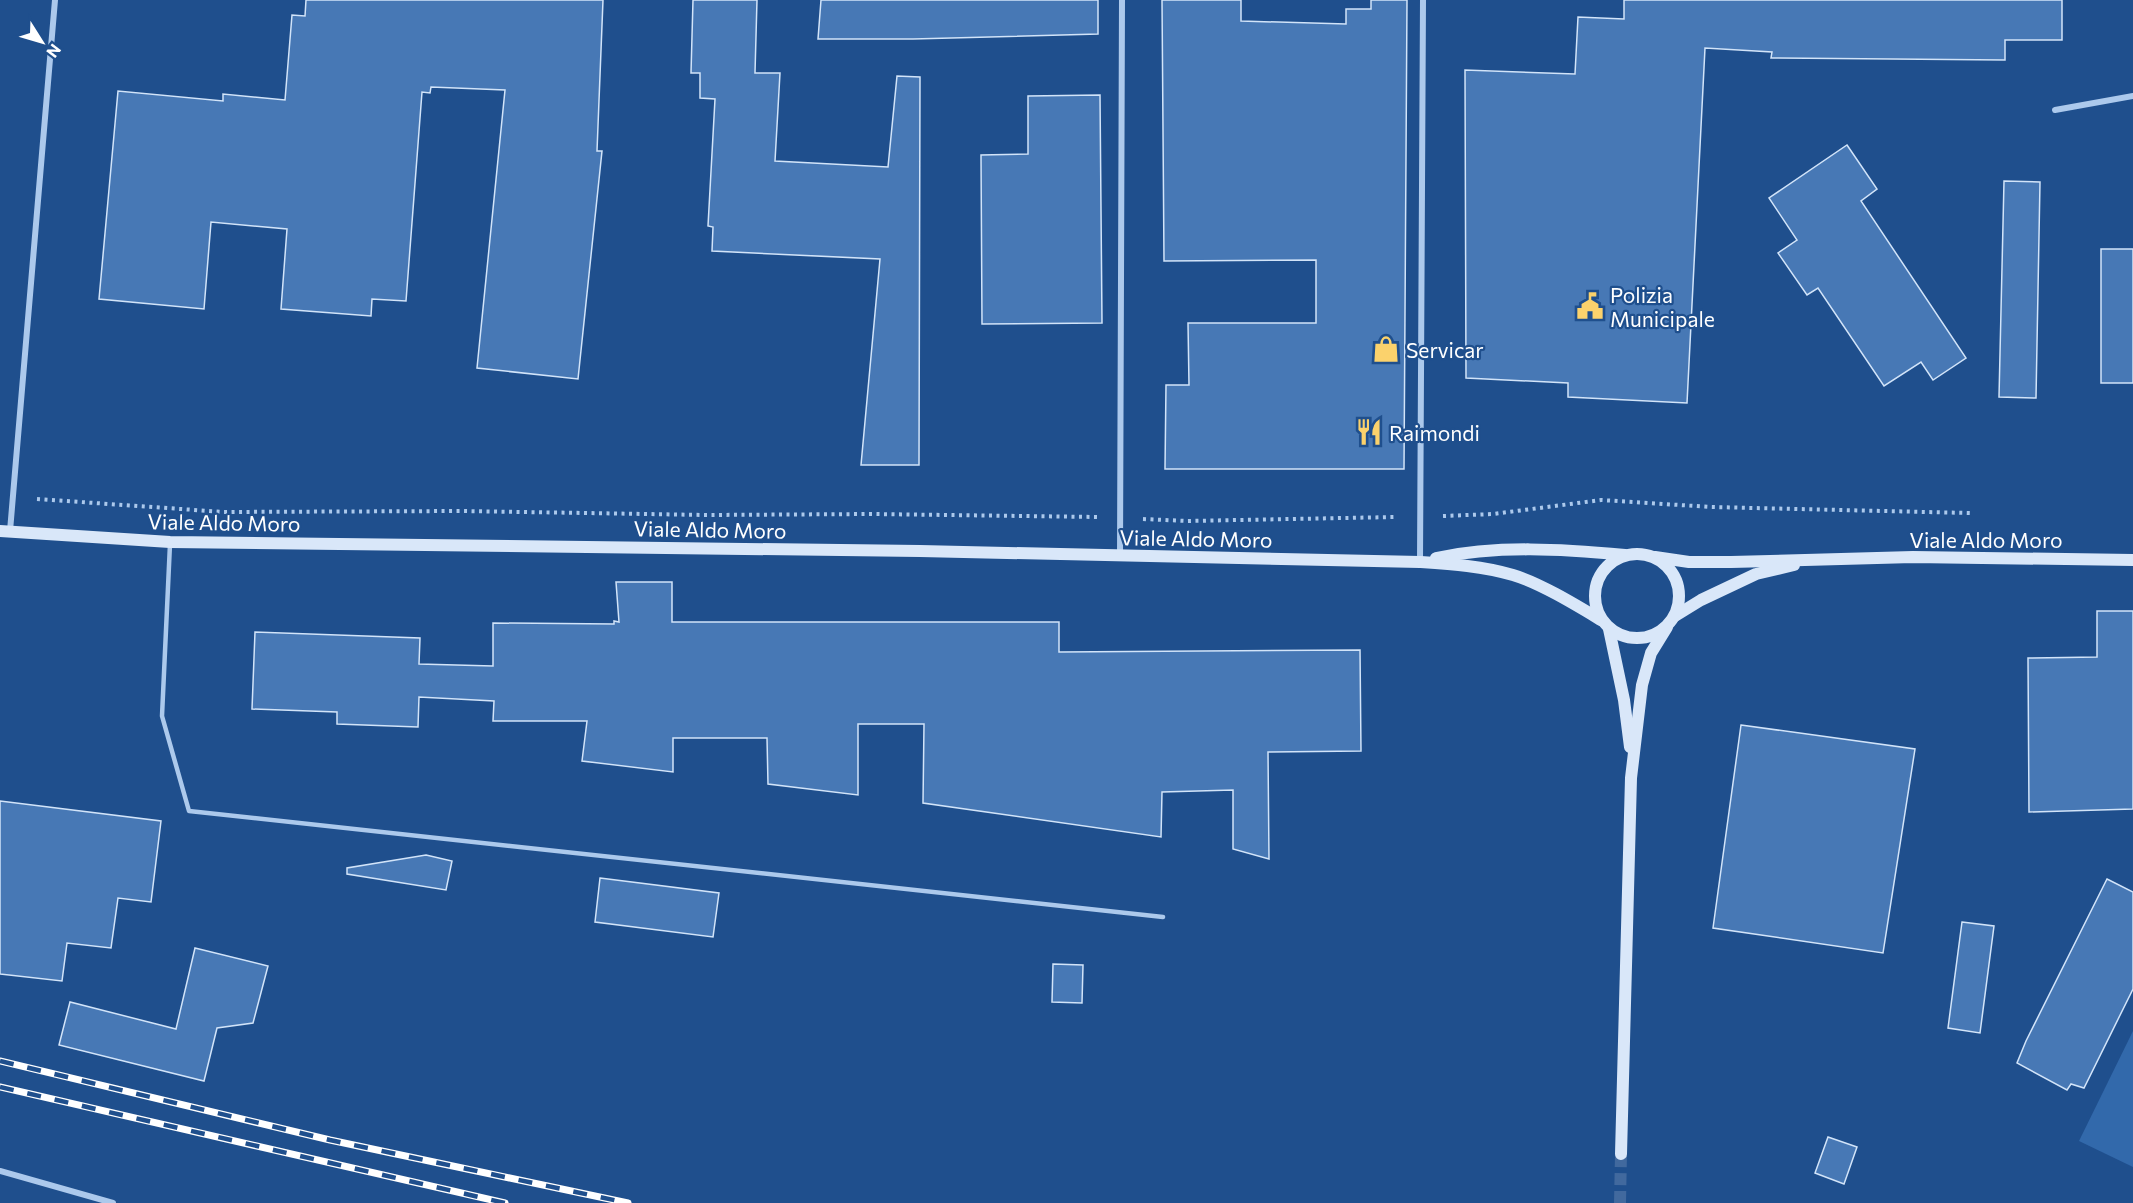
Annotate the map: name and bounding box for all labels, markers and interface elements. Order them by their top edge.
north arrow [12,12,72,72]
text: N [43,41,66,62]
place label: Polizia Municipale [1610,282,1715,331]
public building icon: Polizia Municipale [1575,291,1605,321]
shop icon: Servicar [1371,334,1401,364]
place label: Servicar [1406,337,1484,362]
restaurant icon: Raimondi [1354,417,1384,447]
place label: Raimondi [1389,420,1480,445]
street label: Viale Aldo Moro [147,508,301,536]
street label: Viale Aldo Moro [633,515,787,543]
street label: Viale Aldo Moro [1119,524,1273,552]
street label: Viale Aldo Moro [1910,527,2062,552]

